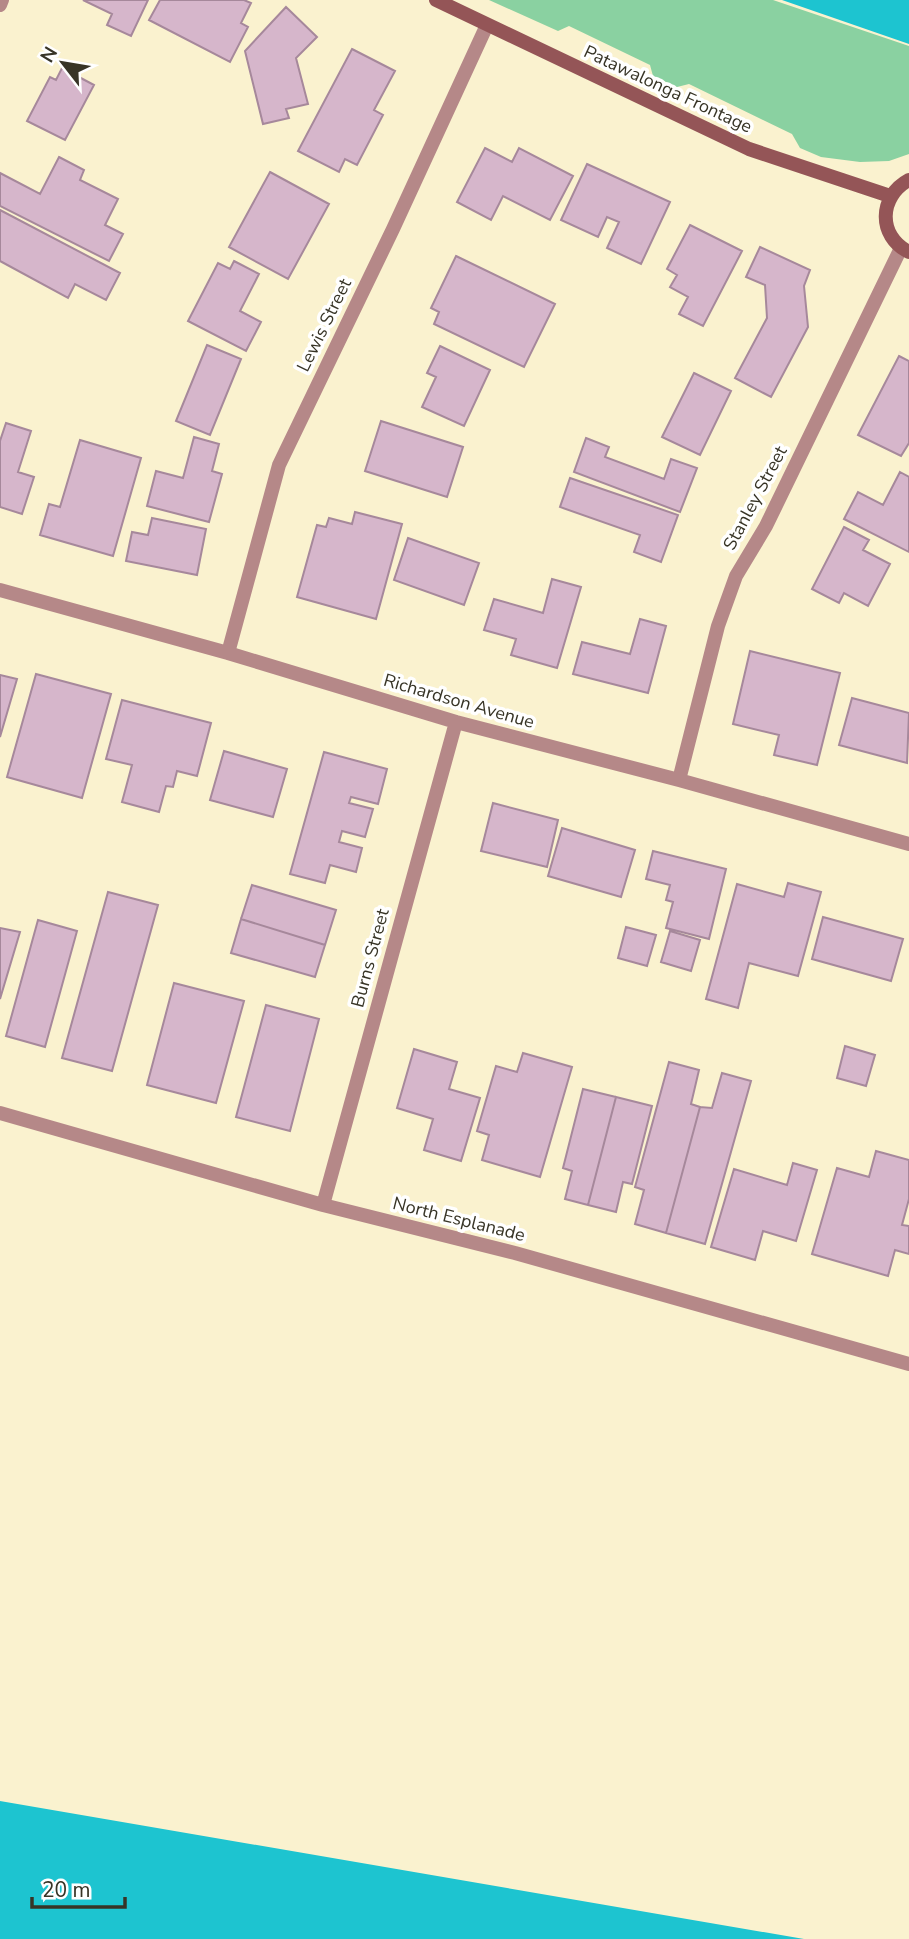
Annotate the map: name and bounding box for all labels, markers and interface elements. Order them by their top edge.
north arrow [28,28,98,98]
street label: Patawalonga Frontage [580,39,756,139]
text: N [34,42,64,68]
street label: Lewis Street [291,274,357,376]
street label: Stanley Street [717,441,793,554]
street label: Richardson Avenue [381,668,537,734]
street label: Burns Street [345,905,395,1010]
street label: North Esplanade [390,1191,528,1247]
scale bar [32,1866,124,1910]
text: 20 m [42,1876,91,1904]

